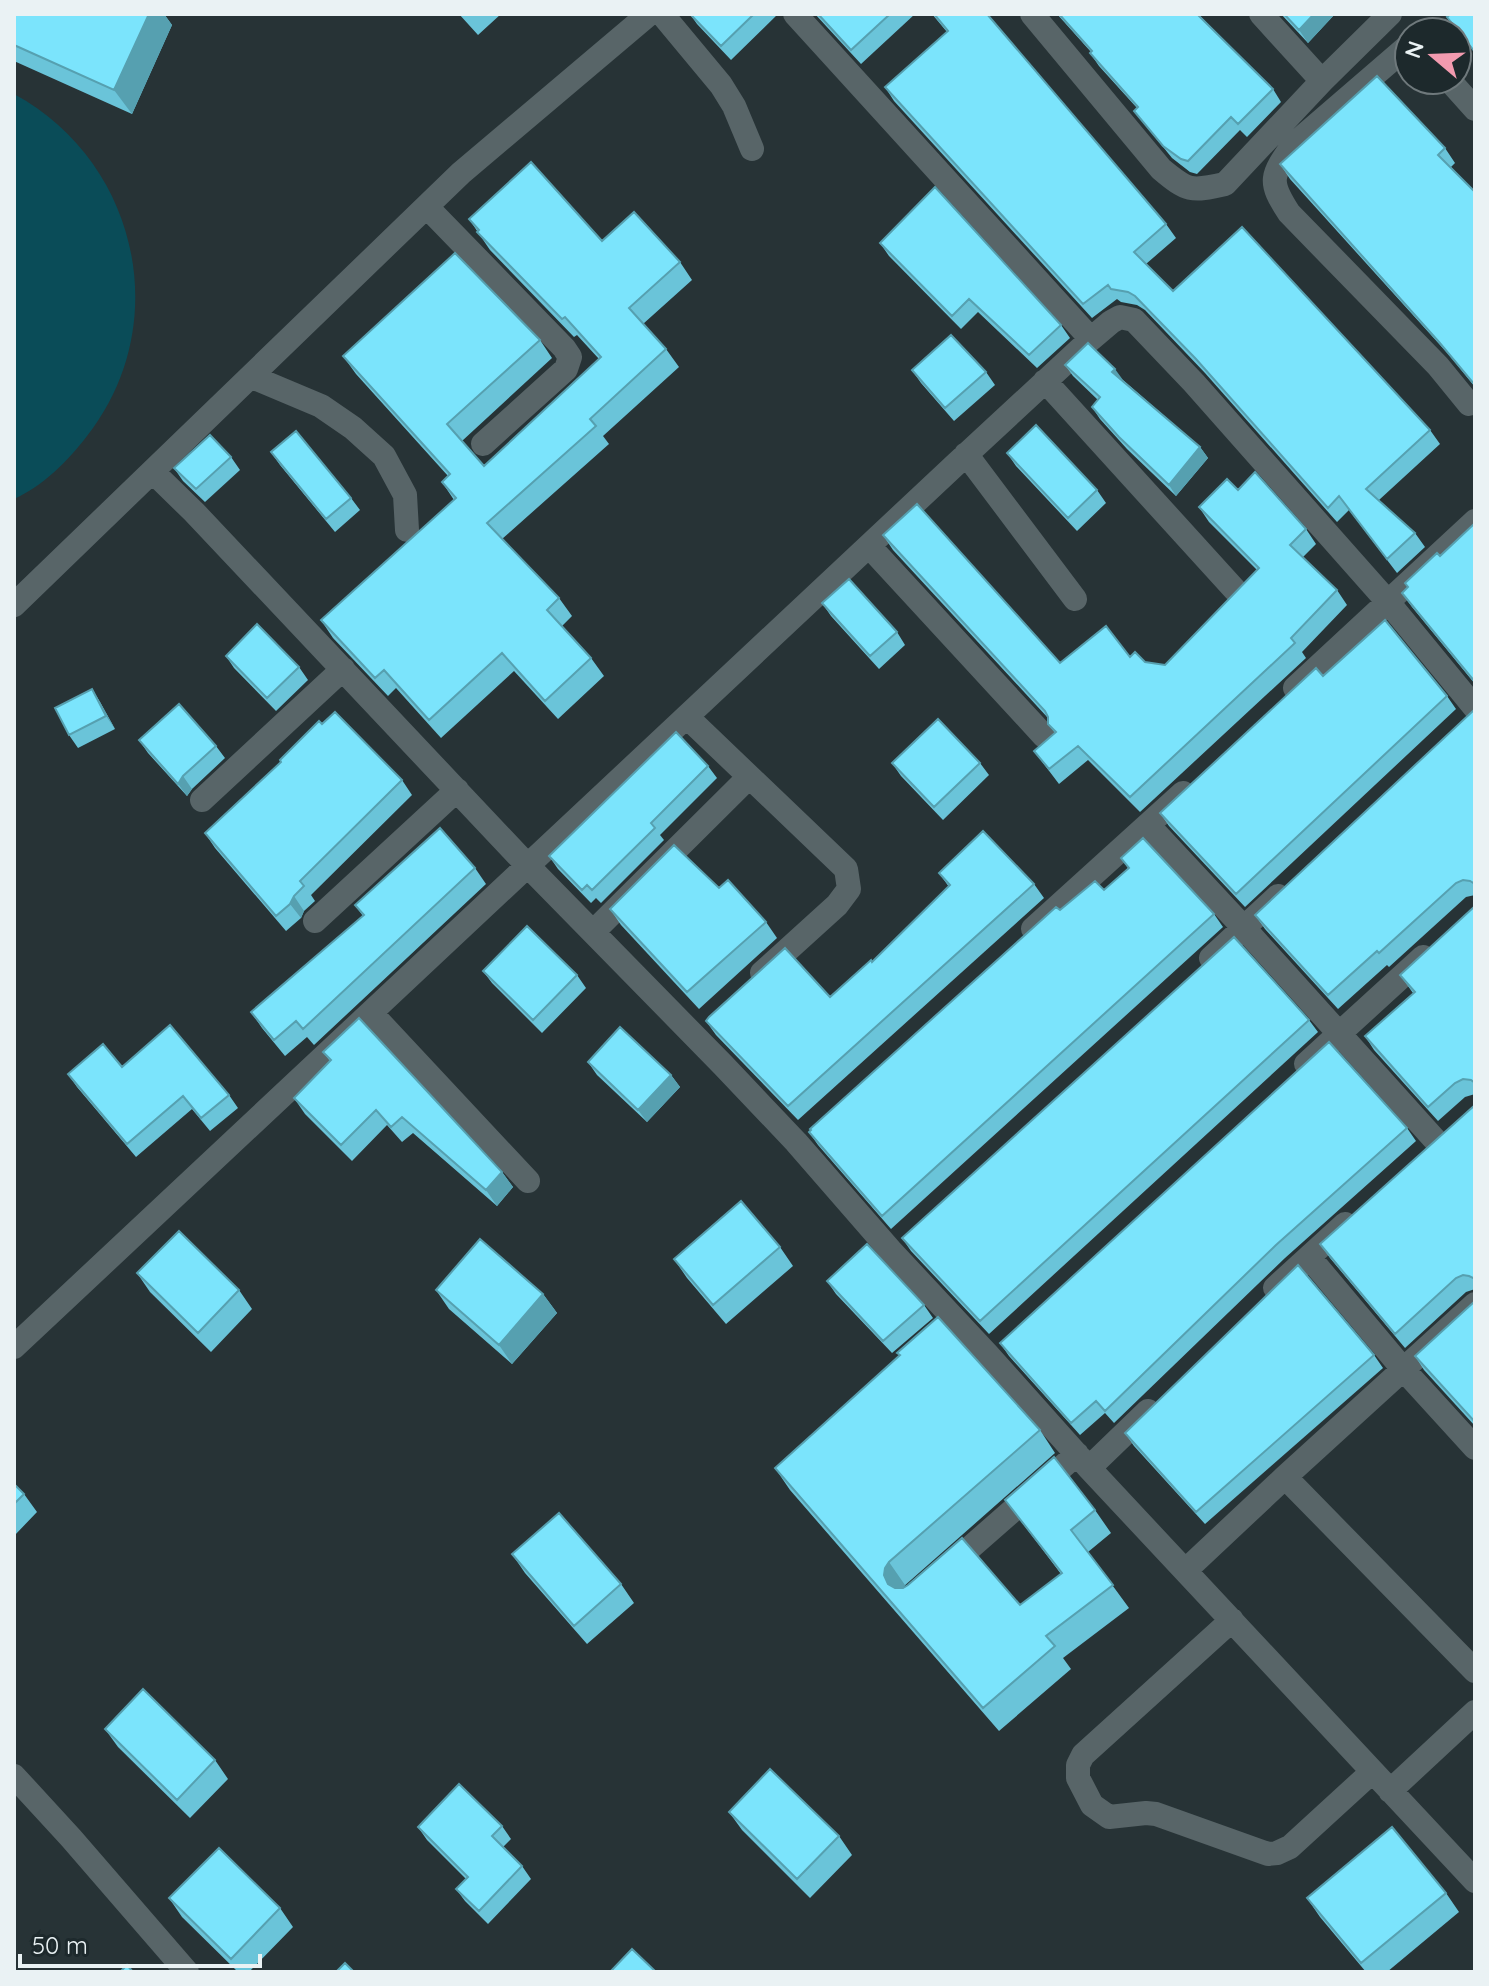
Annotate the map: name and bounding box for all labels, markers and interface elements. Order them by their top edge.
north arrow [1393,16,1473,96]
text: N [1398,37,1430,62]
scale bar [20,1918,260,1968]
text: 50 m [32,1930,88,1960]

